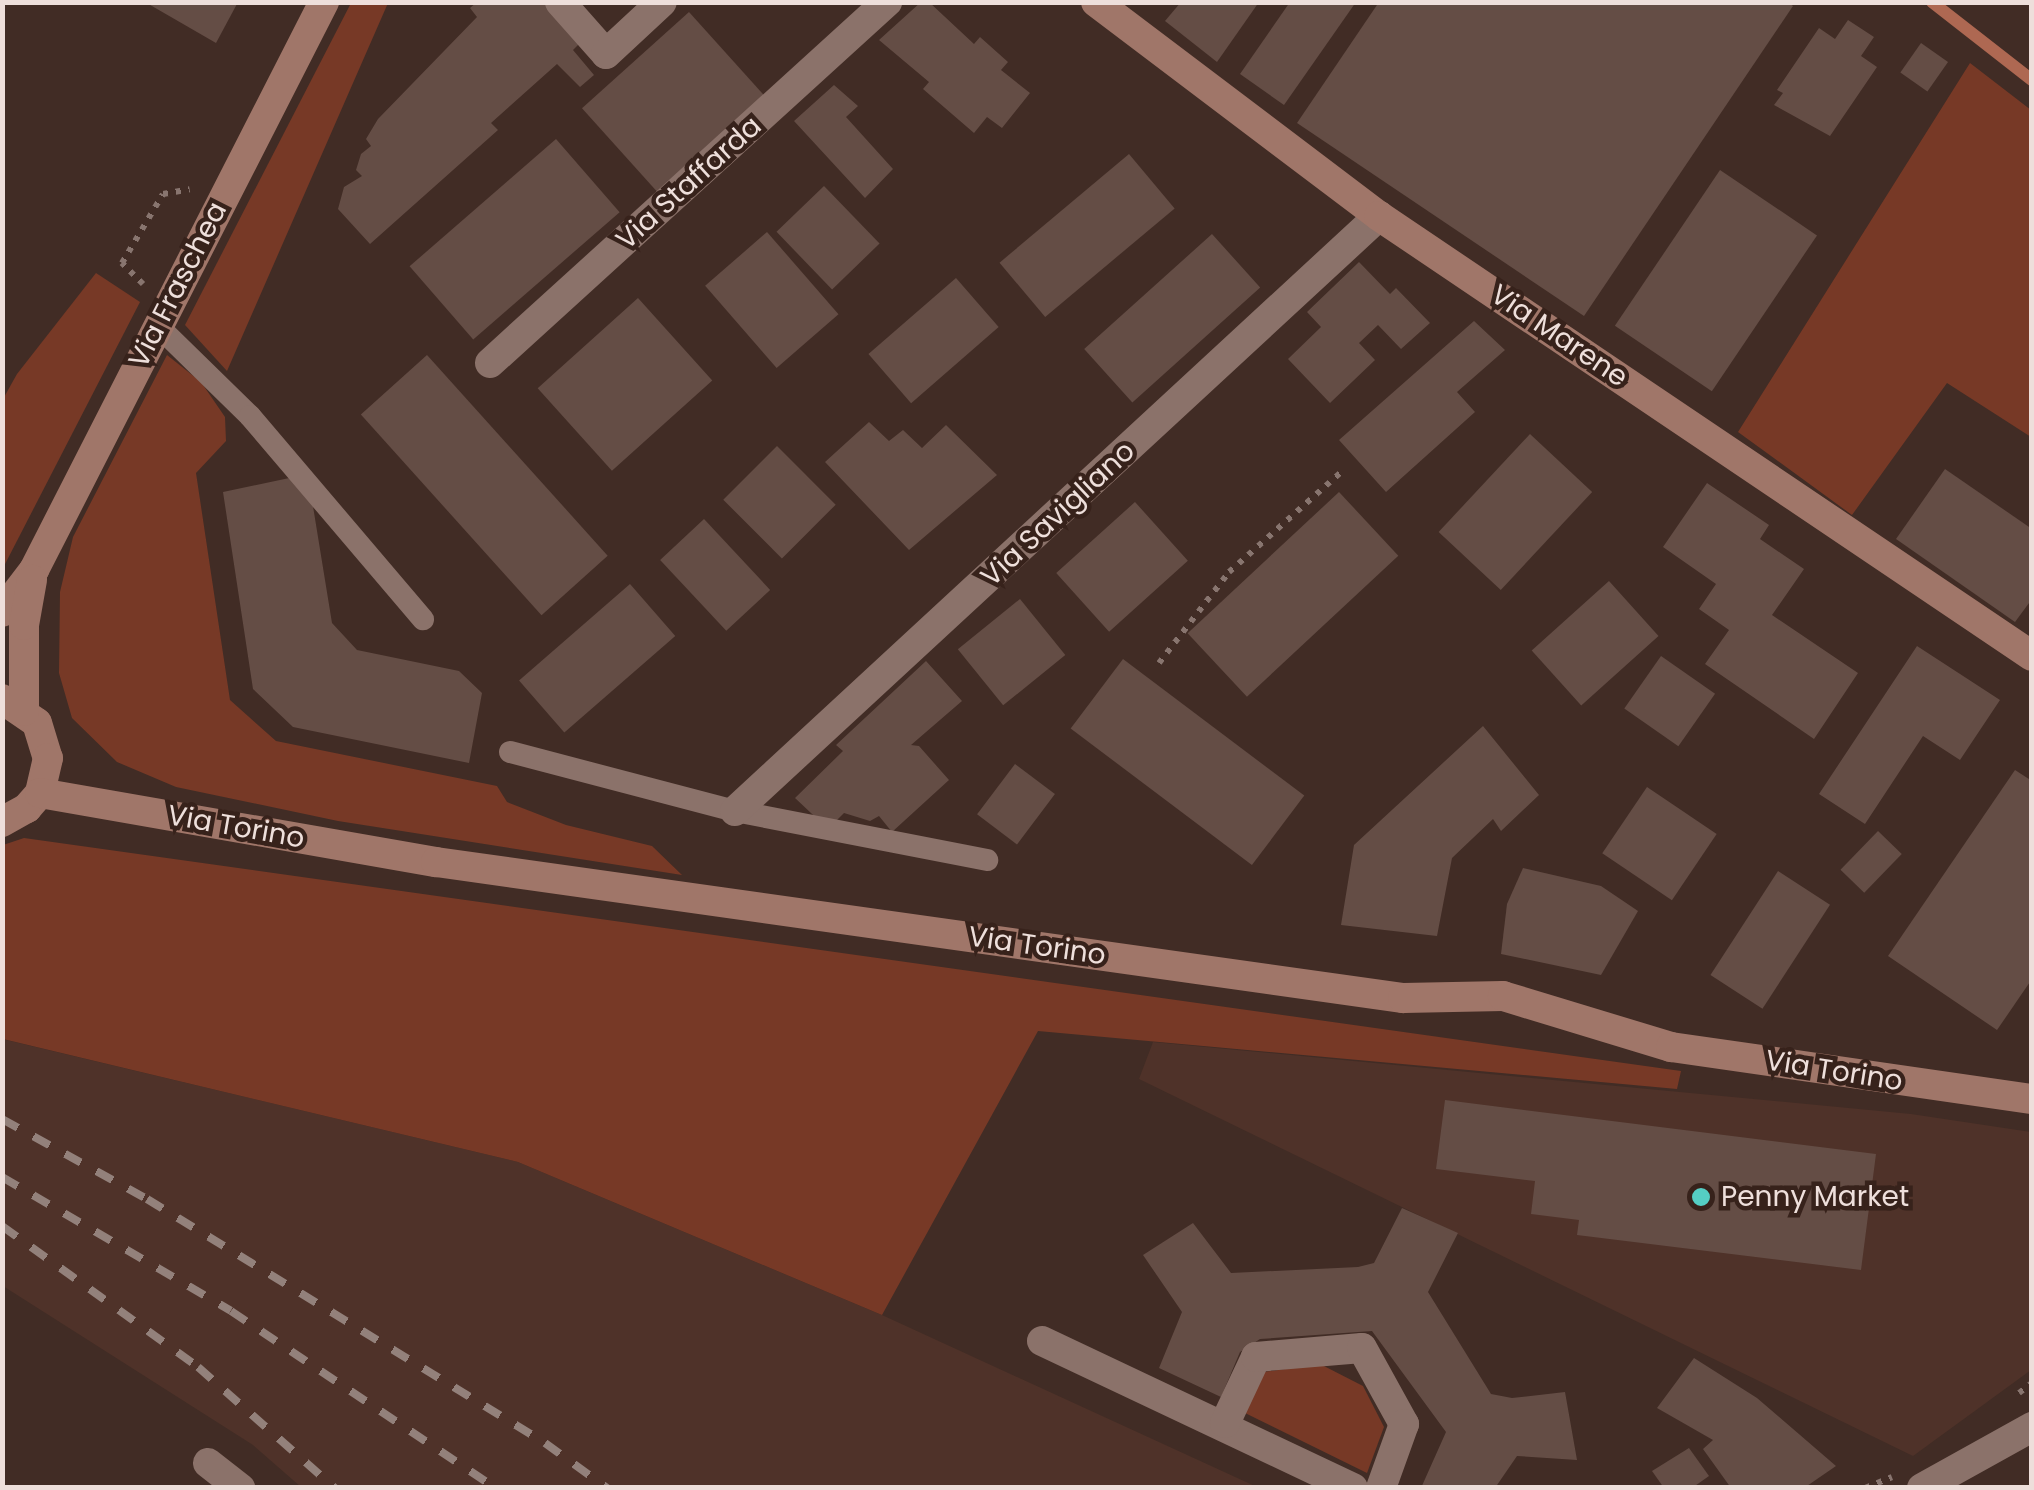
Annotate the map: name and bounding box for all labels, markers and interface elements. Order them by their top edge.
street label: Via Staffarda [610,109,768,257]
street label: Via Fraschea [122,197,234,373]
street label: Via Marene [1484,278,1634,394]
street label: Via Savigliano [974,434,1142,594]
street label: Via Torino [165,798,307,856]
street label: Via Torino [966,920,1108,972]
street label: Via Torino [1763,1044,1905,1098]
place label: Penny Market [1721,1180,1909,1214]
marker: Penny Market [1690,1186,1712,1208]

